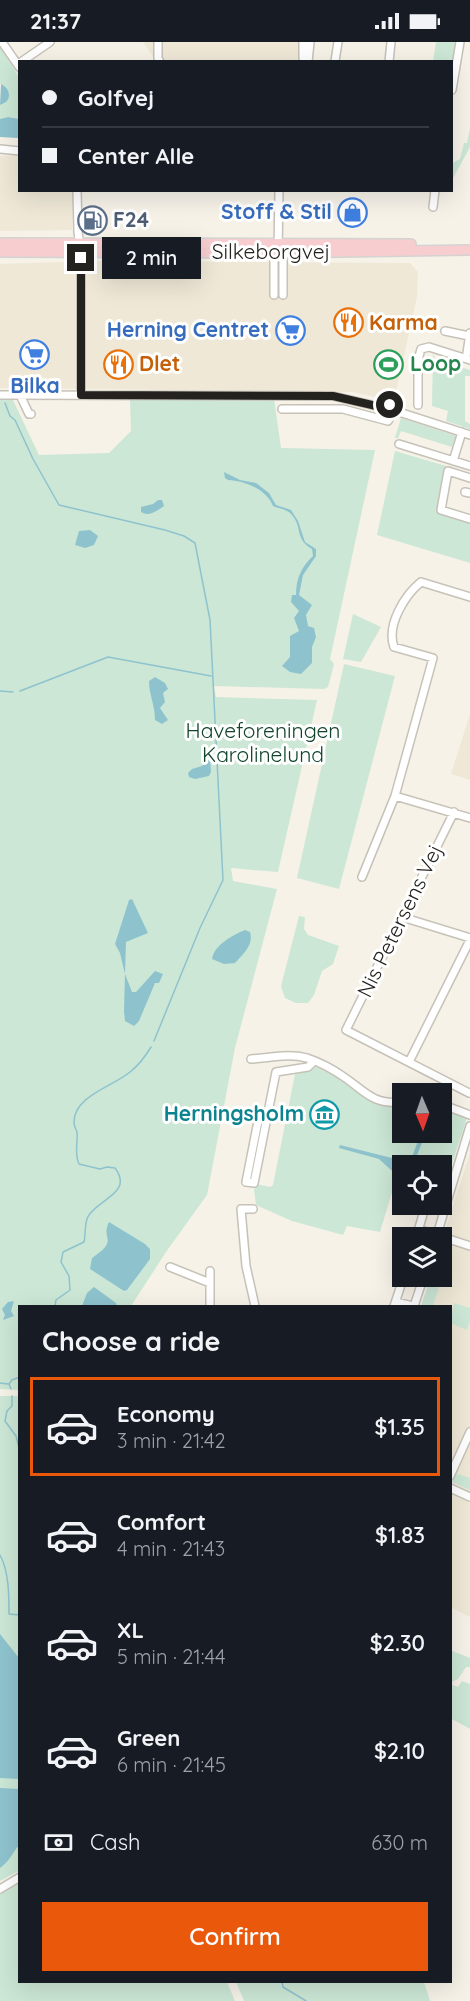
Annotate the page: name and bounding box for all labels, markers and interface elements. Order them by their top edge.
text: 21:37 [30,7,81,35]
text: Golfvej [78,84,154,112]
text: Center Alle [78,142,194,170]
shop icon: Stoff & Stil [337,196,369,228]
place label: Stoff & Stil [221,198,332,224]
fuel station icon: F24 [76,204,108,236]
place label: F24 [113,206,149,232]
callout: 2 min [102,237,201,279]
street label: Silkeborgvej [212,238,330,264]
route end [67,244,94,271]
text: 2 min [126,245,177,270]
restaurant icon: Karma [332,307,364,339]
place label: Karma [369,309,438,335]
supermarket icon: Herning Centret [274,314,306,346]
place label: Herning Centret [107,316,269,342]
supermarket icon: Bilka [19,339,51,371]
restaurant icon: Dlet [102,348,134,380]
sports icon: Loop [373,348,405,380]
place label: Dlet [139,350,180,376]
place label: Loop [410,350,461,376]
place label: Bilka [10,372,60,398]
route start [376,391,403,418]
park label: Haveforeningen Karolinelund [186,717,340,767]
street label: Nis Petersens Vej [351,840,447,1001]
north arrow [392,1083,452,1143]
map controls [392,1083,452,1287]
museum icon: Herningsholm [309,1098,341,1130]
place label: Herningsholm [164,1100,304,1126]
button: locate [392,1155,452,1215]
button: layers [392,1227,452,1287]
text: Choose a ride [42,1324,220,1358]
icon: car [45,1400,99,1454]
text: Economy [117,1400,215,1428]
text: $1.35 [375,1413,425,1441]
text: 3 min · 21:42 [117,1428,226,1453]
icon: car [45,1508,99,1562]
text: Comfort [117,1508,206,1536]
text: $1.83 [375,1521,425,1549]
text: 4 min · 21:43 [117,1536,225,1561]
icon: car [45,1616,99,1670]
text: XL [117,1616,144,1644]
text: $2.30 [370,1629,425,1657]
text: 5 min · 21:44 [117,1644,226,1669]
icon: car [45,1724,99,1778]
text: Green [117,1724,180,1752]
text: $2.10 [374,1737,425,1765]
text: 6 min · 21:45 [117,1752,226,1777]
icon: cash [42,1826,75,1859]
text: Cash [90,1828,141,1856]
text: 630 m [371,1830,428,1855]
button: Confirm [42,1902,428,1971]

